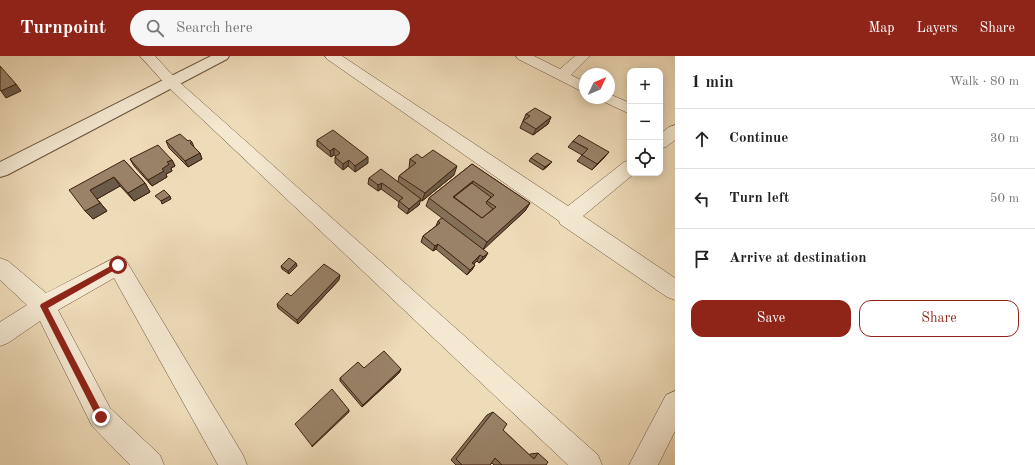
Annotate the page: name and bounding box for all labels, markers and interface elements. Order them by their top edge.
search box [130,10,410,46]
icon: search [144,17,166,39]
text: Turnpoint [20,19,106,38]
text: Search here [176,21,253,36]
text: Map [869,21,895,35]
text: Layers [917,21,958,35]
text: Share [980,21,1015,35]
north arrow [579,68,615,104]
map controls [627,68,663,176]
button: + [627,68,663,104]
text: 1 min [691,74,734,91]
text: Walk · 80 m [950,75,1019,88]
button: − [627,104,663,140]
icon: ahead [691,128,713,150]
text: Continue [729,131,788,146]
text: 30 m [990,132,1019,145]
button: locate [627,140,663,176]
icon: left [691,188,713,210]
text: Turn left [729,191,789,206]
text: 50 m [990,192,1019,205]
icon: arrive [691,248,713,270]
text: Arrive at destination [729,251,867,266]
route start [109,256,127,274]
button: Save [691,300,851,337]
button: Share [859,300,1019,337]
route end [92,408,110,426]

